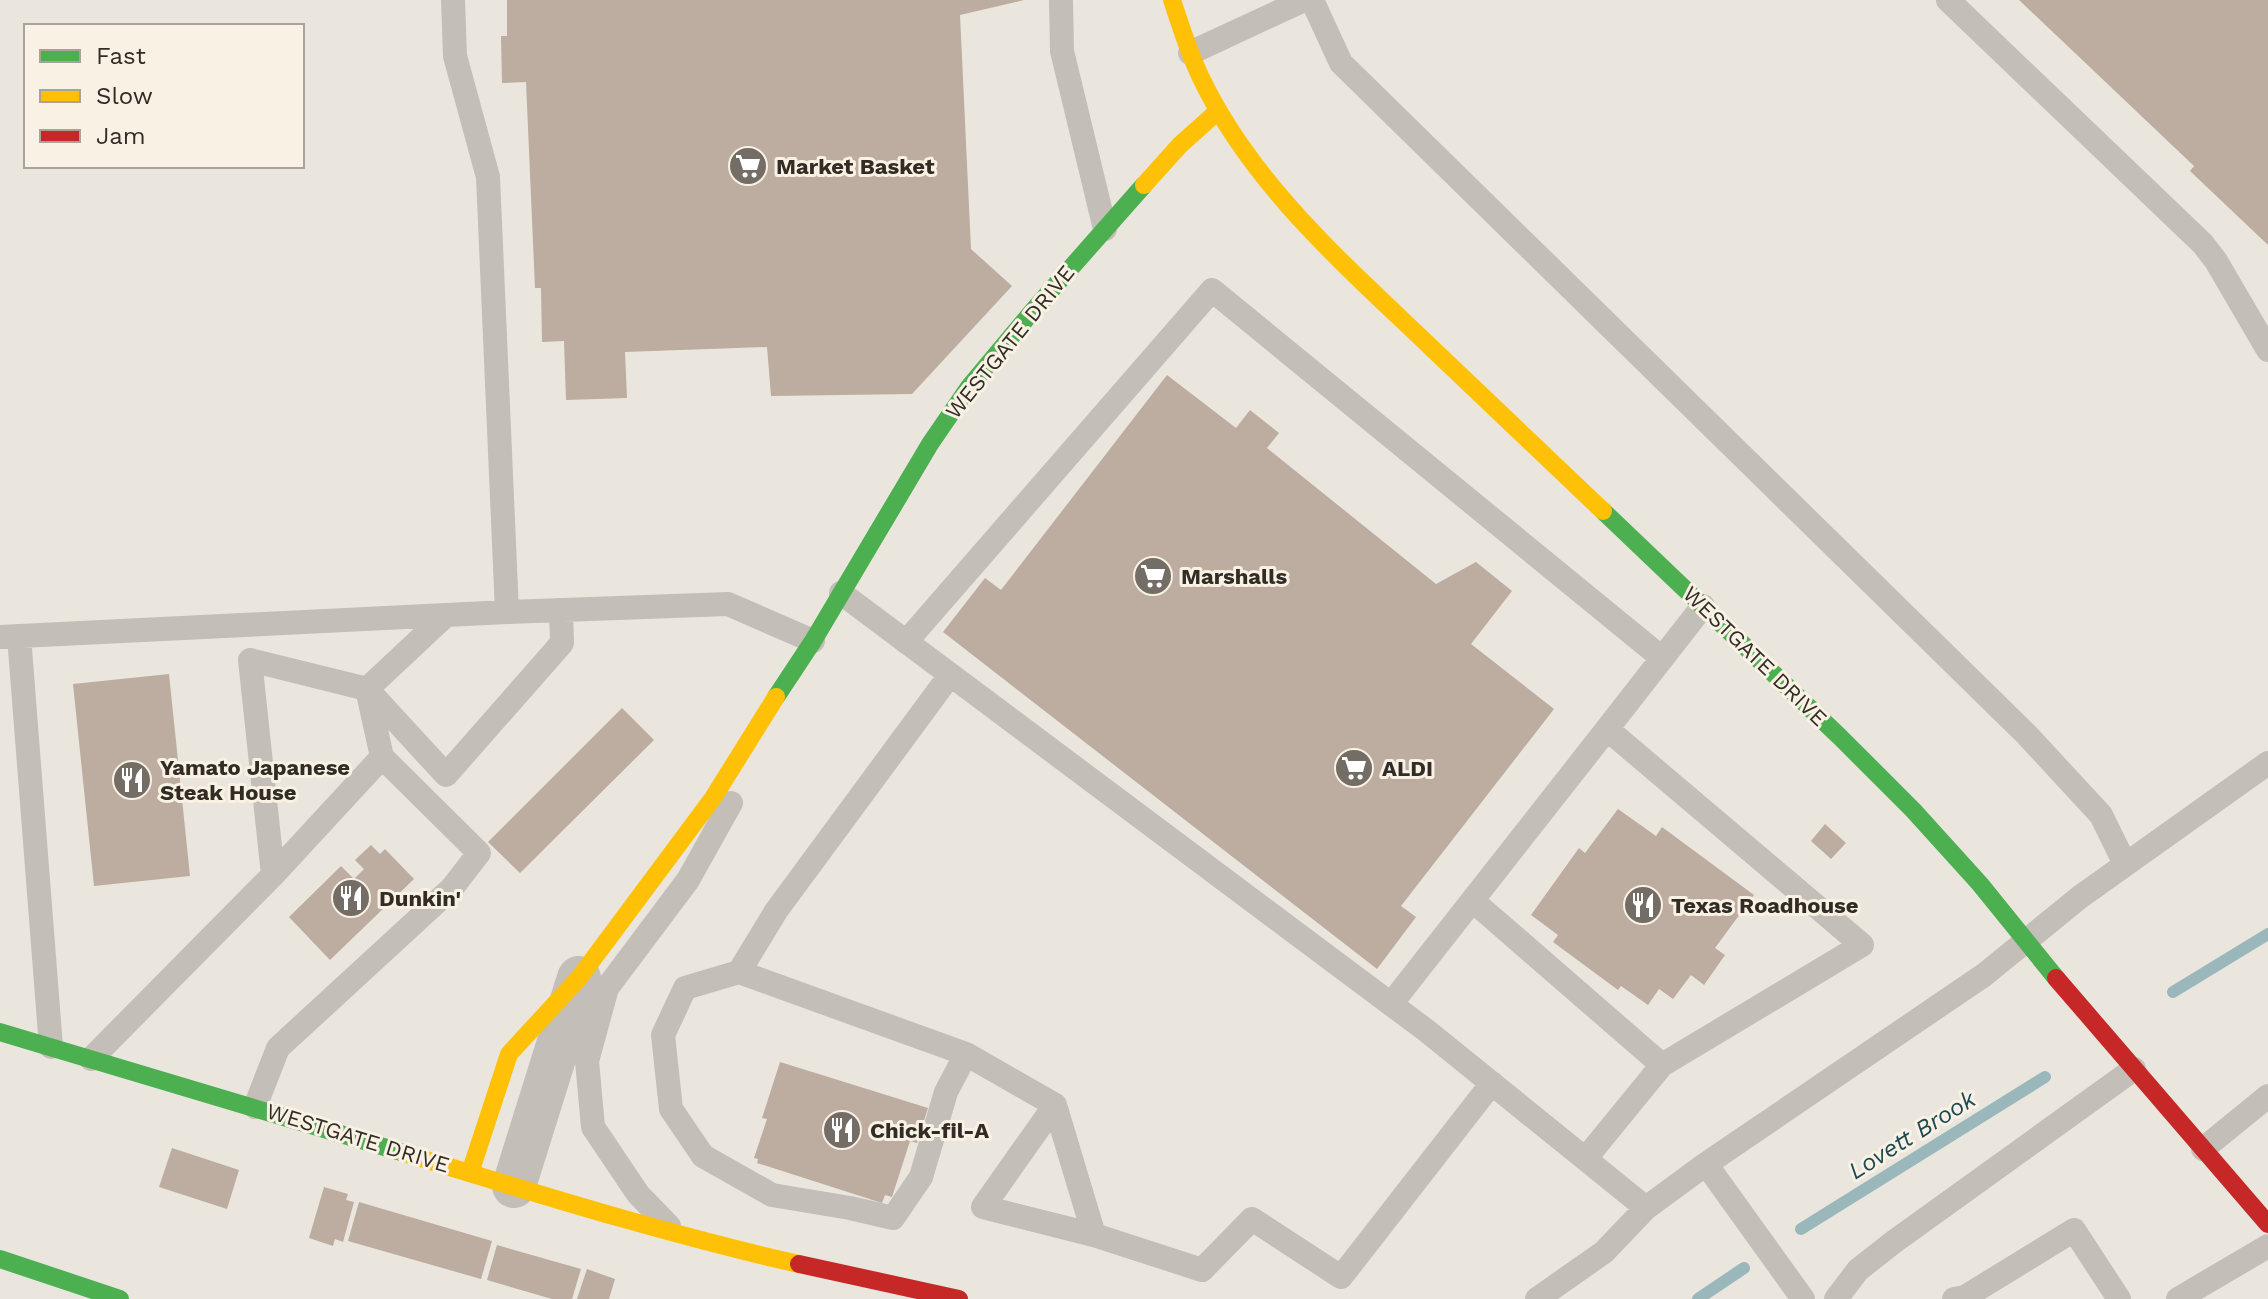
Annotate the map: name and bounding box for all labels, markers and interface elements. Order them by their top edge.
legend [24,24,304,168]
text: Fast [96,42,146,70]
text: Slow [96,82,153,110]
text: Jam [96,122,146,150]
supermarket icon: Market Basket [727,145,769,187]
place label: Market Basket [776,154,935,179]
street label: WESTGATE DRIVE [940,260,1080,424]
supermarket icon: Marshalls [1132,555,1174,597]
place label: Marshalls [1181,564,1287,589]
street label: WESTGATE DRIVE [1678,581,1832,731]
supermarket icon: ALDI [1333,747,1375,789]
place label: Yamato Japanese Steak House [160,755,350,805]
place label: ALDI [1382,756,1433,781]
restaurant icon: Yamato Japanese Steak House [111,759,153,801]
restaurant icon: Dunkin' [330,877,372,919]
restaurant icon: Texas Roadhouse [1622,884,1664,926]
place label: Dunkin' [379,886,461,911]
place label: Texas Roadhouse [1671,893,1859,918]
water label: Lovett Brook [1843,1084,1981,1185]
street label: WESTGATE DRIVE [263,1098,453,1178]
restaurant icon: Chick-fil-A [821,1109,863,1151]
place label: Chick-fil-A [870,1118,989,1143]

